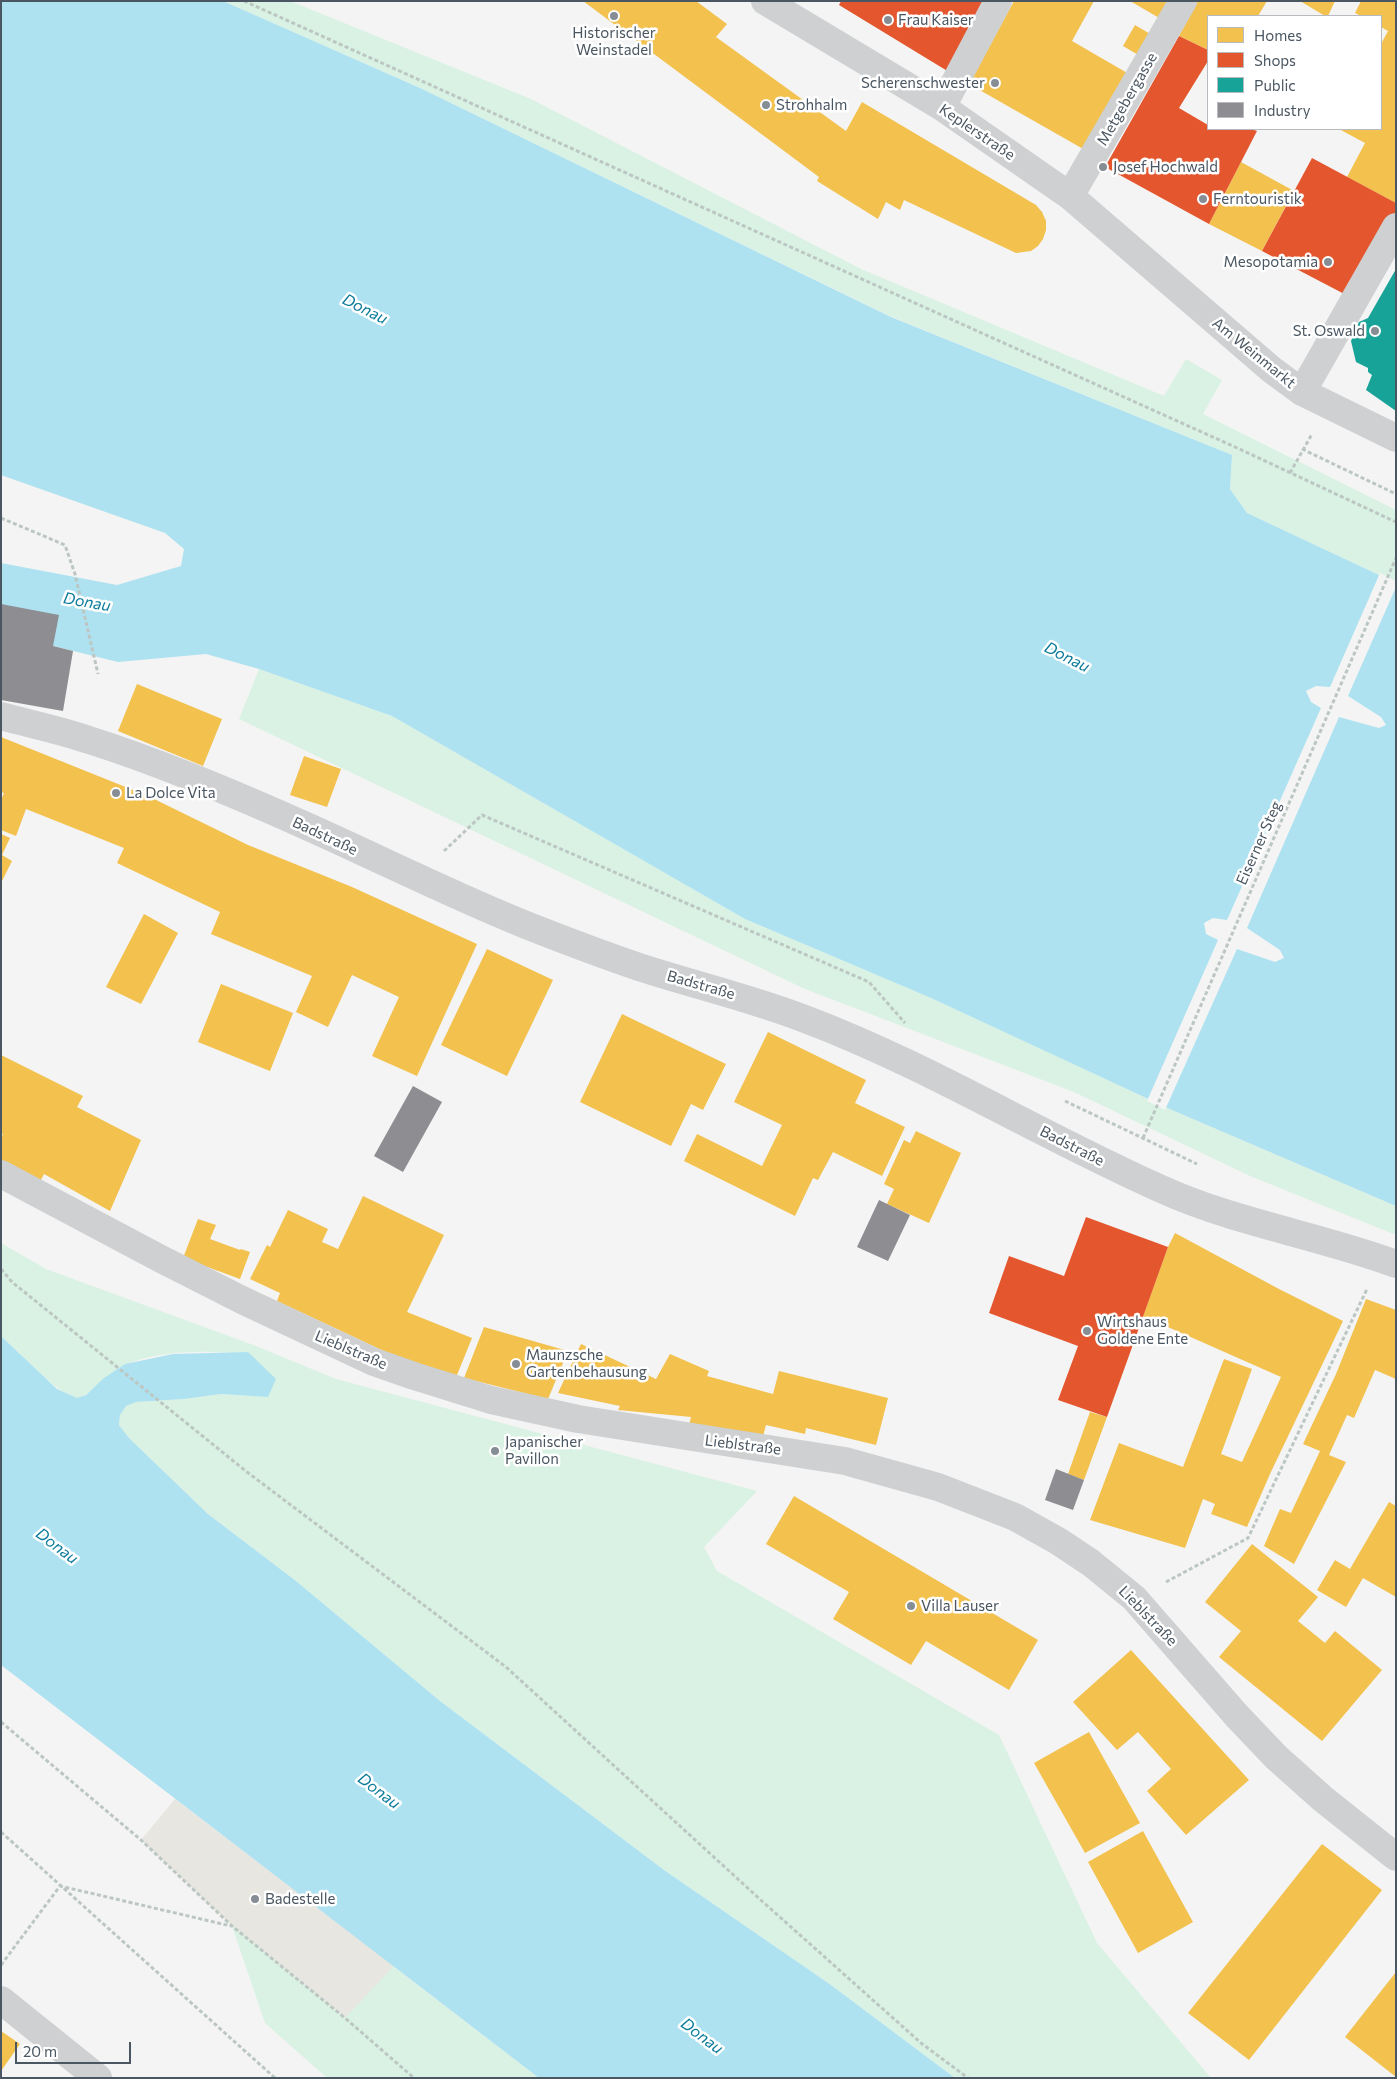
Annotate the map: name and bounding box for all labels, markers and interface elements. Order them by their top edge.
marker: Historischer Weinstadel [608,10,620,22]
place label: Frau Kaiser [898,11,974,29]
marker: Frau Kaiser [882,14,894,26]
legend [1207,15,1382,130]
place label: Historischer Weinstadel [572,24,656,59]
text: Homes [1254,26,1302,44]
street label: Metgebergasse [1093,49,1161,149]
text: Shops [1254,51,1296,69]
place label: Scherenschwester [861,74,985,92]
text: Public [1254,76,1296,94]
marker: Scherenschwester [989,77,1001,89]
place label: Strohhalm [776,96,847,114]
marker: Strohhalm [760,99,772,111]
street label: Keplerstraße [936,100,1018,164]
text: Industry [1254,101,1311,119]
place label: Josef Hochwald [1113,158,1218,176]
marker: Josef Hochwald [1097,161,1109,173]
place label: Ferntouristik [1213,190,1302,208]
marker: Ferntouristik [1197,193,1209,205]
place label: Mesopotamia [1223,253,1318,271]
marker: Mesopotamia [1322,256,1334,268]
water label: Donau [339,290,391,328]
street label: Am Weinmarkt [1209,314,1299,392]
place label: St. Oswald [1293,322,1365,340]
marker: St. Oswald [1369,325,1381,337]
water label: Donau [62,588,112,616]
water label: Donau [1041,638,1093,676]
place label: La Dolce Vita [126,784,215,802]
marker: La Dolce Vita [110,787,122,799]
street label: Eiserner Steg [1233,798,1285,888]
street label: Badstraße [290,813,360,859]
street label: Badstraße [665,967,737,1003]
street label: Badstraße [1037,1122,1107,1170]
place label: Wirtshaus Goldene Ente [1097,1313,1188,1348]
marker: Wirtshaus Goldene Ente [1081,1325,1093,1337]
street label: Lieblstraße [312,1327,390,1373]
place label: Maunzsche Gartenbehausung [526,1346,647,1381]
marker: Maunzsche Gartenbehausung [510,1358,522,1370]
street label: Lieblstraße [704,1431,782,1459]
place label: Japanischer Pavillon [505,1433,583,1468]
marker: Japanischer Pavillon [489,1445,501,1457]
water label: Donau [32,1524,82,1568]
street label: Lieblstraße [1115,1582,1181,1650]
place label: Villa Lauser [921,1597,999,1615]
marker: Villa Lauser [905,1600,917,1612]
water label: Donau [354,1769,404,1813]
place label: Badestelle [265,1890,335,1908]
marker: Badestelle [249,1893,261,1905]
water label: Donau [677,2014,727,2058]
scale bar [18,2032,134,2064]
text: 20 m [23,2042,57,2060]

